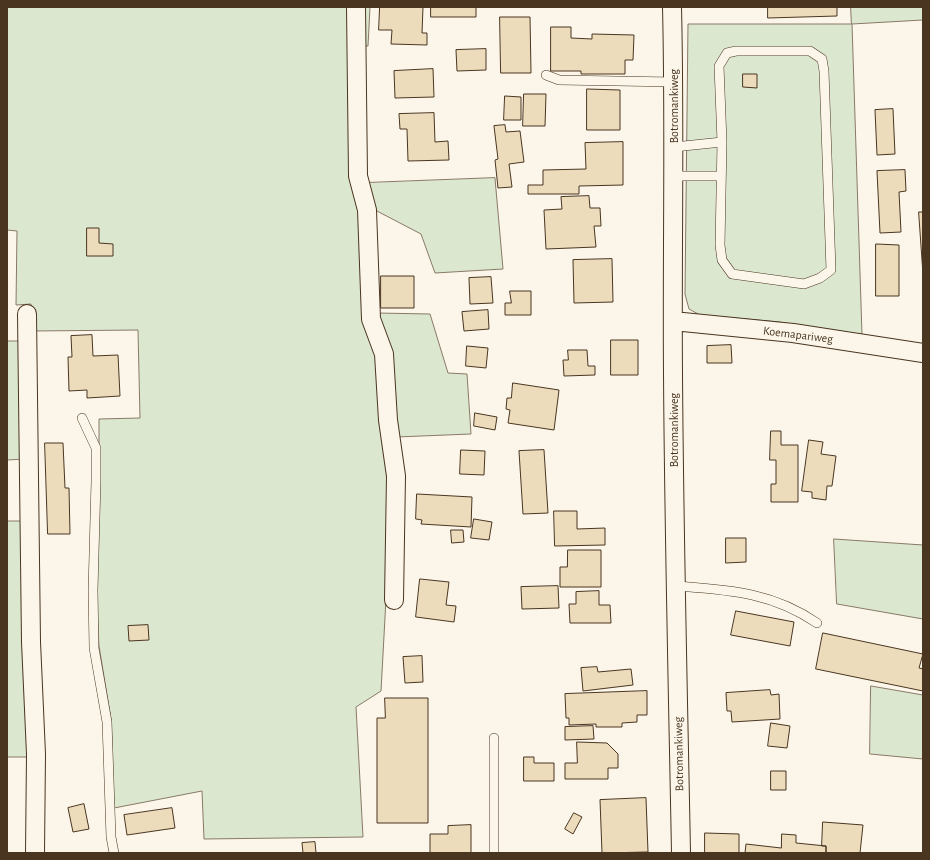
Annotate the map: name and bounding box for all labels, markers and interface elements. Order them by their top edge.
street label: Botromankiweg [667,69,681,143]
street label: Koemapariweg [762,324,834,346]
street label: Botromankiweg [667,393,681,467]
street label: Botromankiweg [671,717,687,791]

